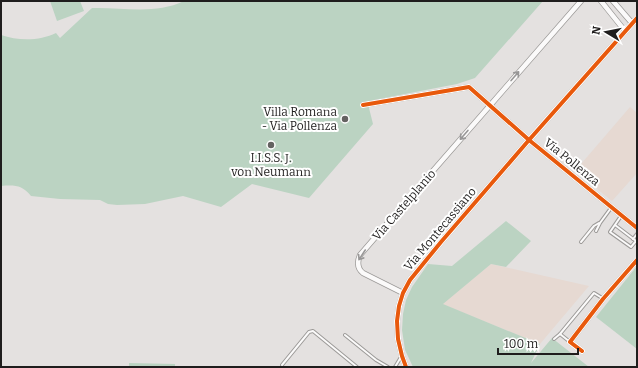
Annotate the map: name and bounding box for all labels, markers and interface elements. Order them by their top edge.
north arrow [586,12,626,52]
text: N [590,25,604,36]
one-way arrow [511,71,520,82]
place label: Villa Romana - Via Pollenza [262,105,337,133]
marker: Villa Romana - Via Pollenza [340,114,350,124]
one-way arrow [459,130,469,140]
street label: Via Pollenza [541,135,603,189]
marker: I.I.S.S. J. von Neumann [266,140,276,150]
place label: I.I.S.S. J. von Neumann [230,151,311,179]
street label: Via Castelplanio [369,167,439,243]
street label: Via Montecassiano [401,184,479,273]
one-way arrow [357,249,365,261]
scale bar [498,330,578,356]
text: 100 m [504,337,539,351]

